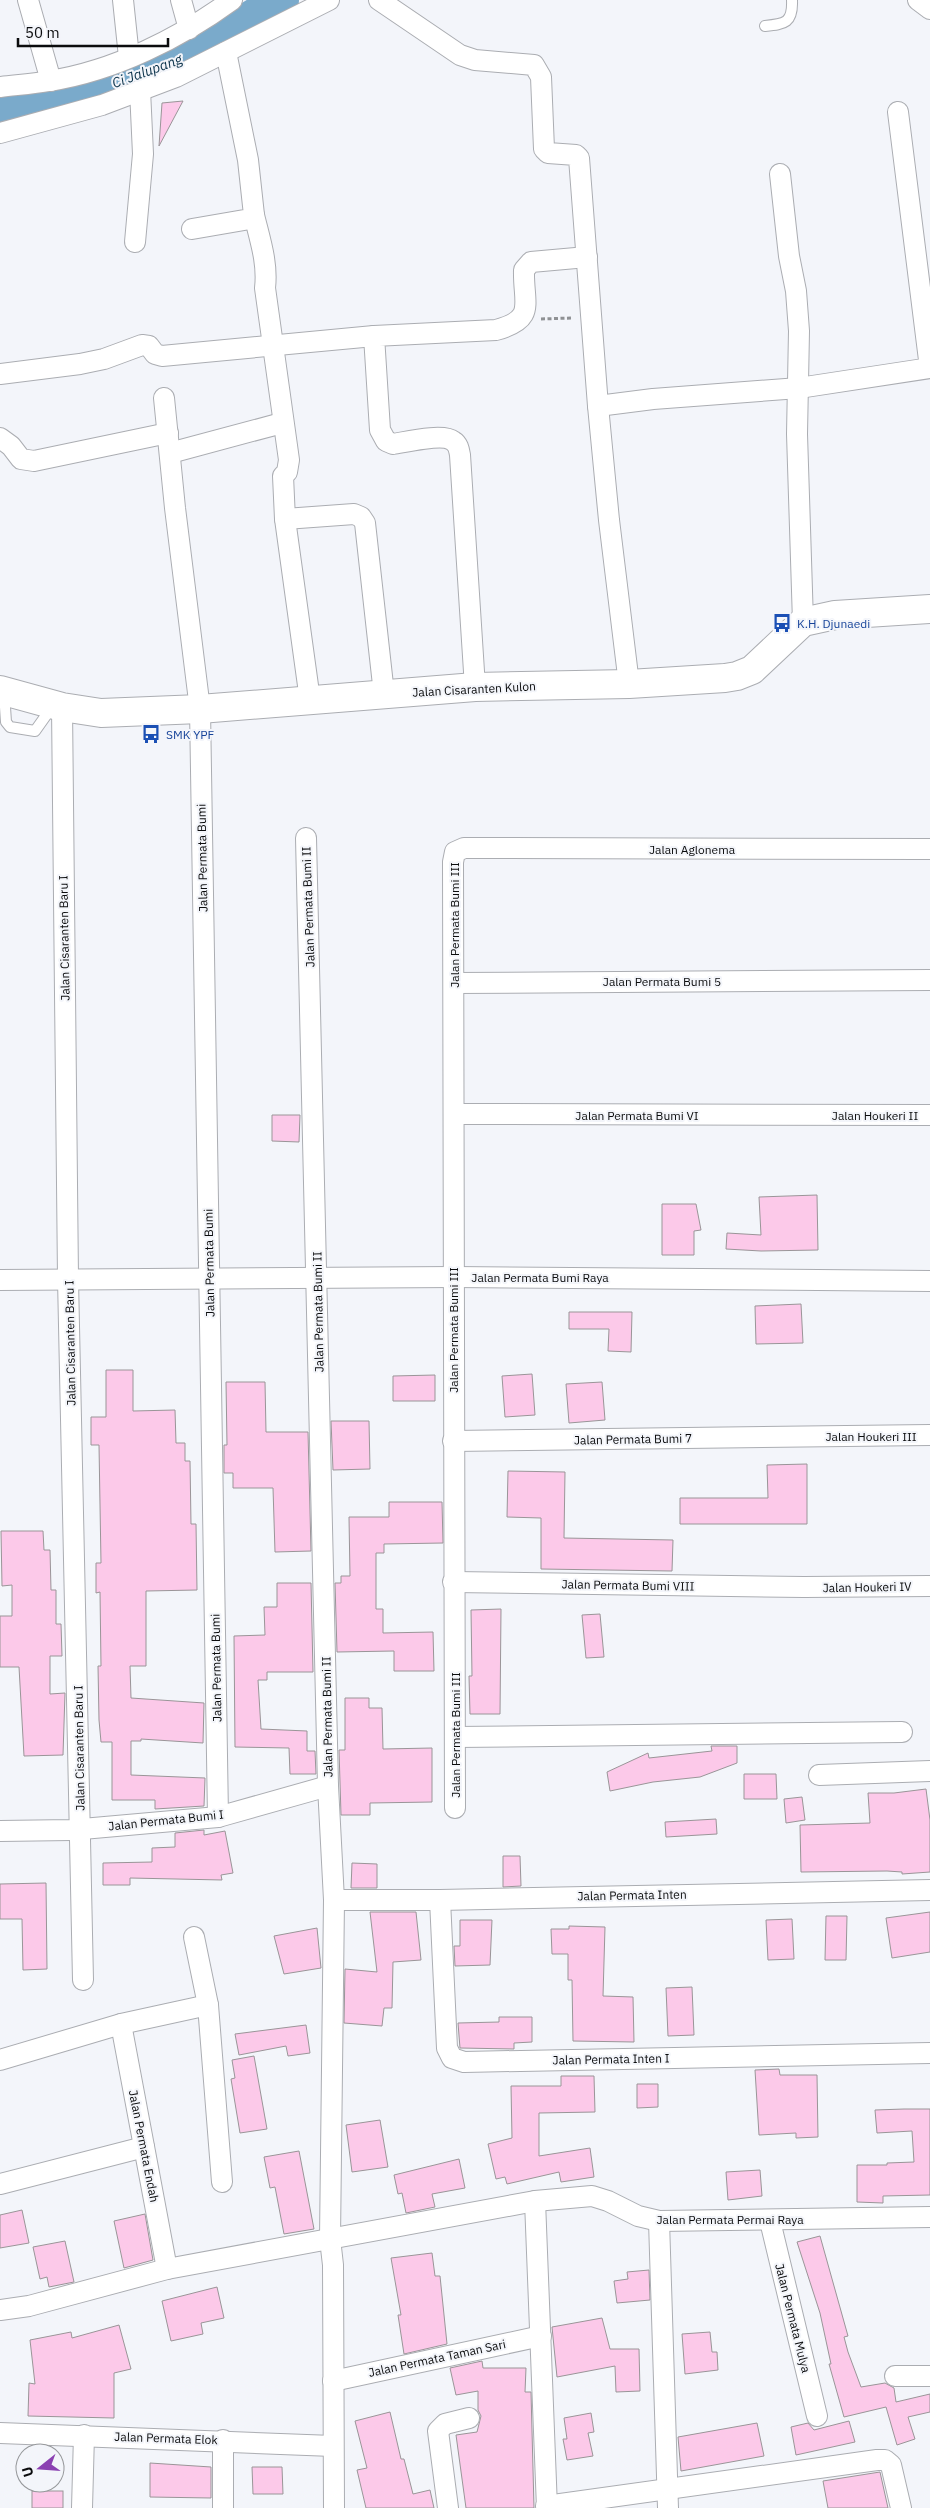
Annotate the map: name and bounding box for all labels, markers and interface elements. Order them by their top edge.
scale bar [18,15,168,47]
text: 50 m [25,23,60,42]
water label: Ci Jalupang [109,50,185,92]
bus stop icon: K.H. Djunaedi [771,612,793,634]
place label: K.H. Djunaedi [797,616,870,631]
street label: Jalan Cisaranten Kulon [412,678,536,700]
bus stop icon: SMK YPF [140,723,162,745]
place label: SMK YPF [166,727,215,742]
street label: Jalan Permata Bumi [194,804,210,912]
street label: Jalan Aglonema [649,842,736,857]
street label: Jalan Permata Bumi II [298,846,318,968]
street label: Jalan Permata Bumi III [447,862,462,988]
street label: Jalan Cisaranten Baru I [55,875,73,1001]
street label: Jalan Permata Bumi 5 [603,974,721,989]
street label: Jalan Permata Bumi VI [575,1108,699,1123]
street label: Jalan Houkeri II [832,1108,918,1123]
street label: Jalan Permata Bumi [201,1209,217,1317]
street label: Jalan Permata Bumi II [309,1251,327,1373]
street label: Jalan Permata Bumi III [446,1267,461,1393]
street label: Jalan Permata Bumi Raya [471,1270,609,1285]
street label: Jalan Cisaranten Baru I [61,1280,79,1406]
street label: Jalan Houkeri III [825,1429,917,1444]
street label: Jalan Permata Bumi 7 [574,1430,692,1448]
street label: Jalan Permata Bumi VIII [561,1576,695,1594]
street label: Jalan Houkeri IV [822,1579,912,1595]
street label: Jalan Permata Bumi [208,1614,224,1722]
street label: Jalan Permata Bumi II [318,1656,336,1778]
street label: Jalan Permata Bumi III [448,1672,463,1798]
street label: Jalan Cisaranten Baru I [70,1685,88,1811]
street label: Jalan Permata Bumi I [108,1806,225,1834]
street label: Jalan Permata Inten [577,1887,687,1903]
street label: Jalan Permata Inten I [552,2050,670,2068]
street label: Jalan Permata Endah [126,2089,162,2203]
street label: Jalan Permata Permai Raya [656,2212,804,2227]
street label: Jalan Permata Mulya [772,2262,814,2375]
street label: Jalan Permata Taman Sari [367,2336,507,2380]
street label: Jalan Permata Elok [114,2429,219,2447]
north arrow [15,2443,65,2493]
text: U [18,2465,38,2479]

